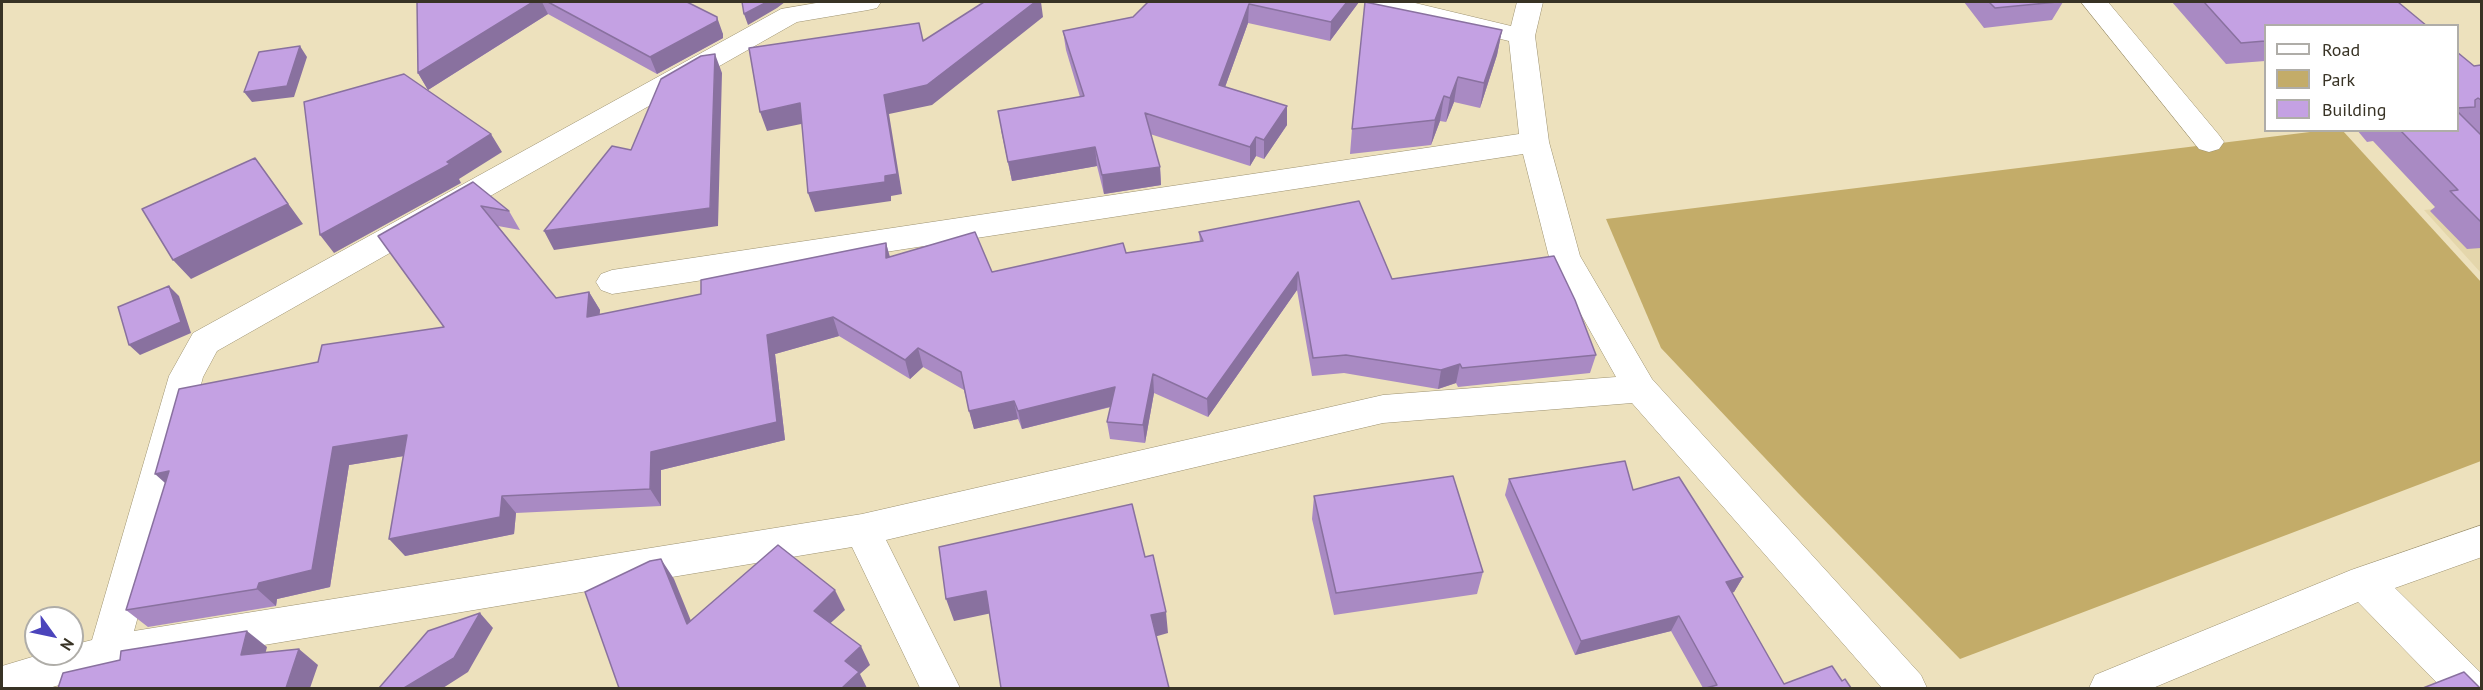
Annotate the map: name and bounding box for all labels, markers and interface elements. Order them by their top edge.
legend [2264,24,2459,132]
text: Road [2322,38,2360,61]
text: Park [2322,68,2355,91]
text: Building [2322,98,2386,121]
north arrow [24,606,84,666]
text: N [56,635,79,655]

